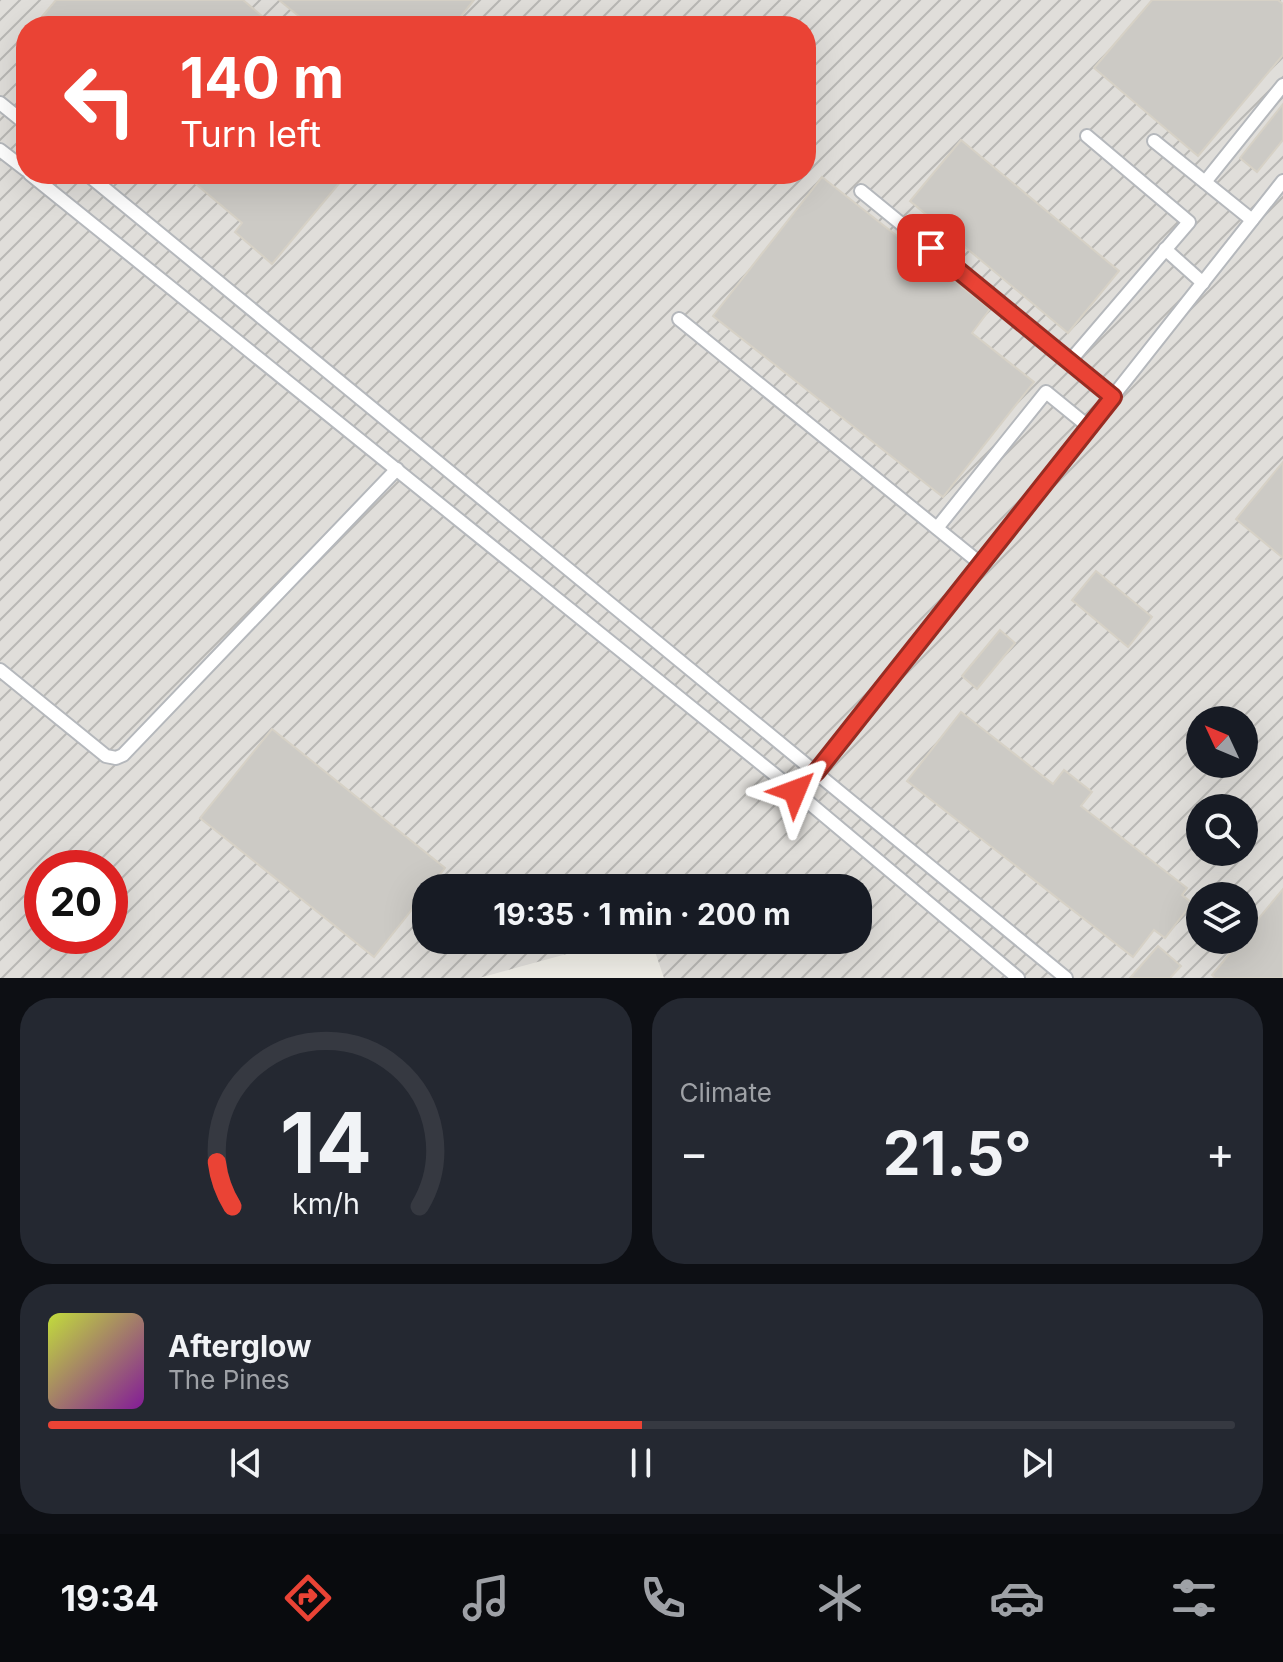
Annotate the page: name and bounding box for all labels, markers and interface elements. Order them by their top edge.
text: 140 m [180,44,344,112]
icon: left [48,48,152,152]
text: Turn left [180,112,321,156]
pin [897,214,965,282]
icon: arrive [909,226,953,270]
north arrow [1186,706,1258,778]
map controls [1186,706,1258,954]
position arrow [753,749,837,833]
button: search [1186,794,1258,866]
speed limit sign: 20 [24,850,128,954]
button: layers [1186,882,1258,954]
text: 19:35 · 1 min · 200 m [493,896,791,932]
text: Climate [680,1077,772,1108]
text: 14 [280,1092,372,1193]
text: 21.5° [883,1117,1032,1189]
text: − [680,1126,709,1180]
text: + [1206,1126,1235,1180]
text: km/h [292,1186,360,1221]
text: Afterglow [168,1328,312,1364]
text: The Pines [168,1364,290,1395]
icon: previous [224,1441,268,1485]
icon: pause [619,1441,663,1485]
icon: next [1015,1441,1059,1485]
icon: directions [280,1570,336,1626]
icon: music [458,1570,514,1626]
icon: phone [635,1570,691,1626]
icon: climate [812,1570,868,1626]
icon: car [989,1570,1045,1626]
icon: filters [1166,1570,1222,1626]
text: 19:34 [61,1576,159,1620]

